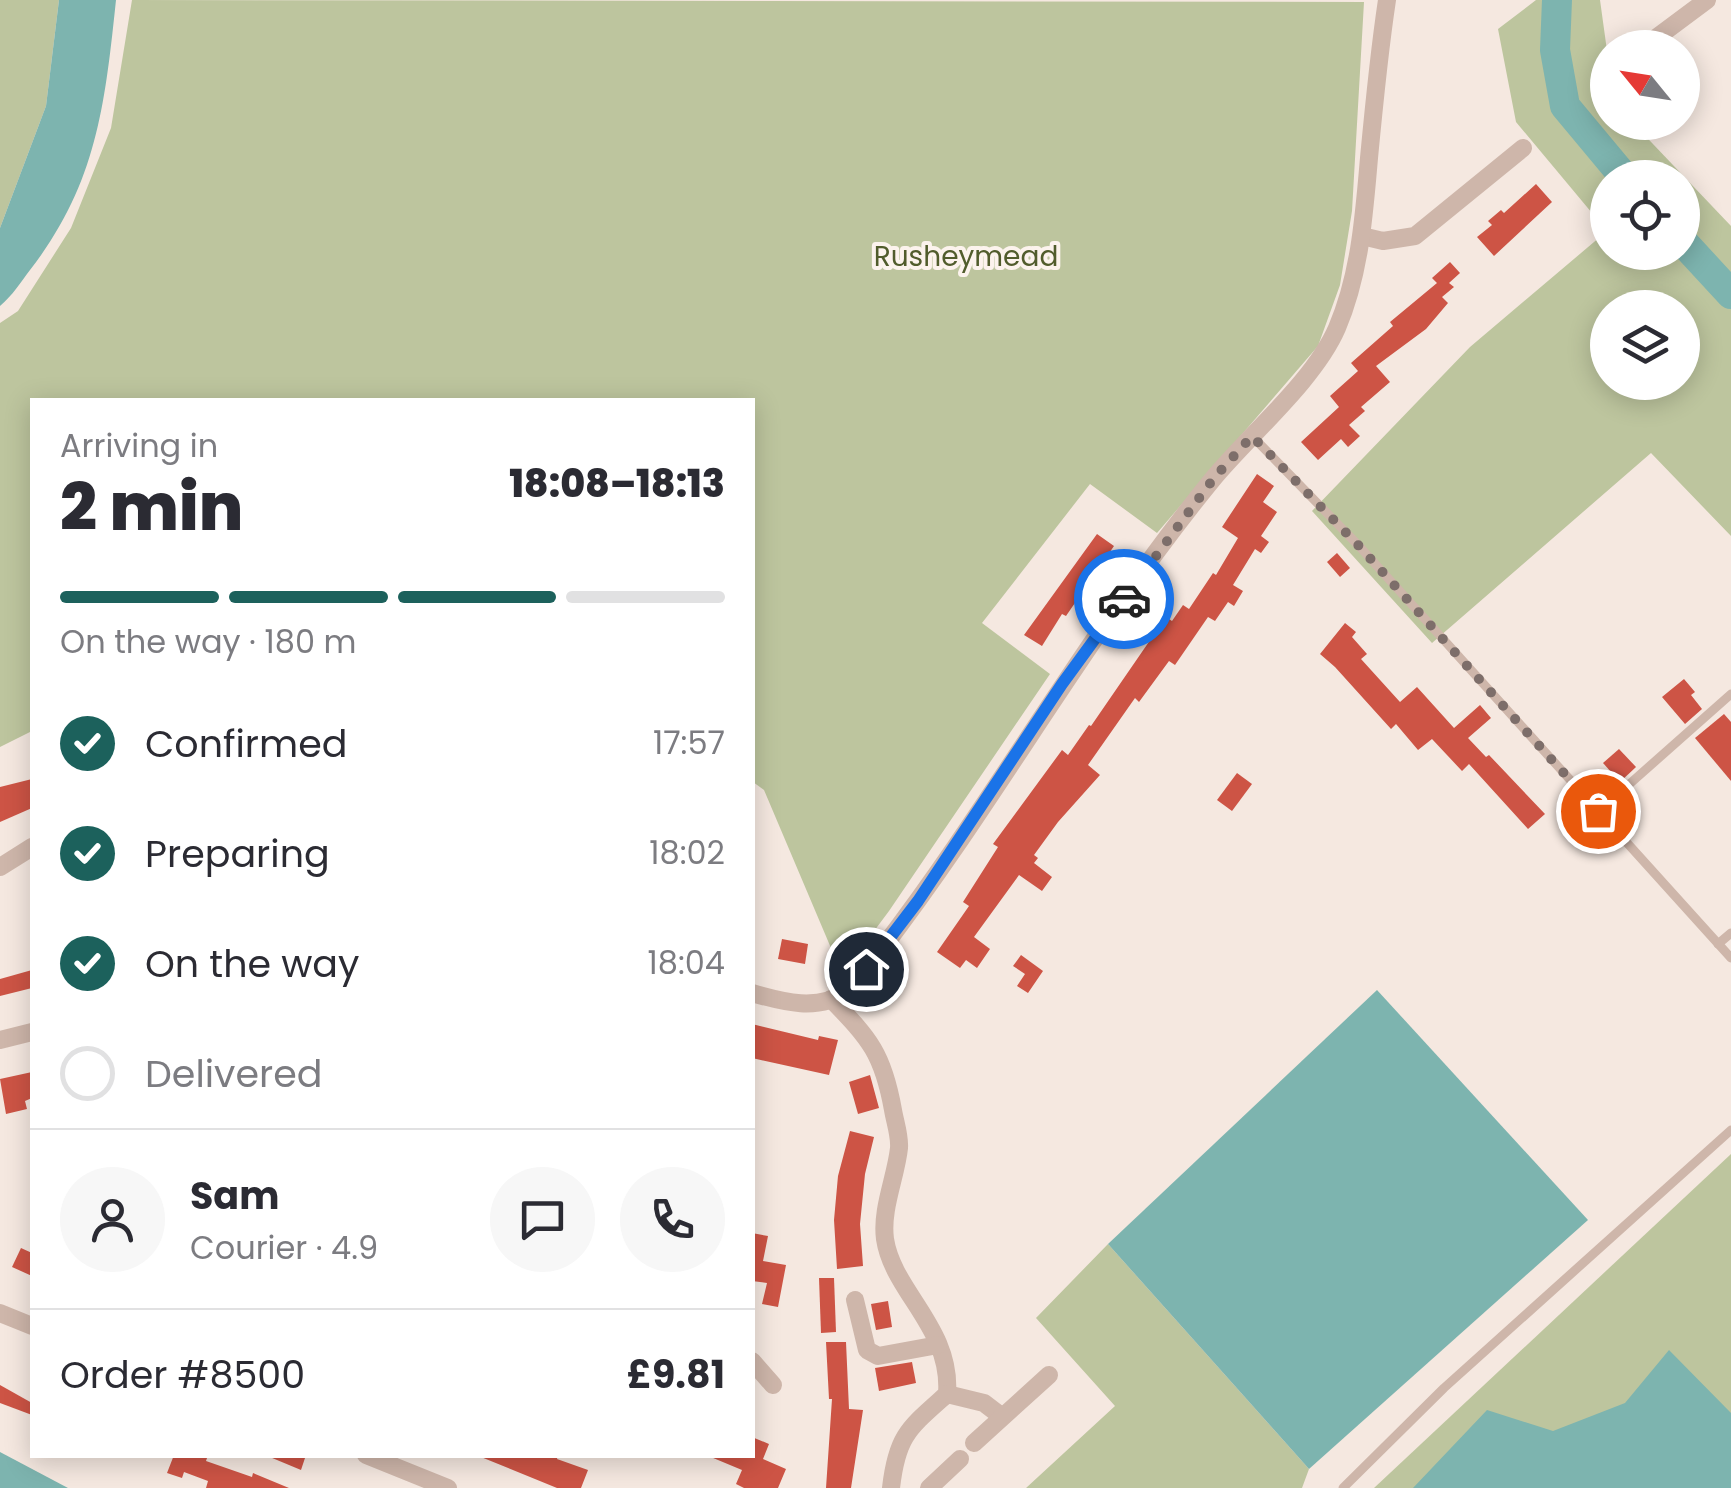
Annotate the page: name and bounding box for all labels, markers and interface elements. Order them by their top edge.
north arrow [1590,30,1700,140]
map controls [1590,30,1700,400]
button: locate [1590,160,1700,270]
park label: Rusheymead [874,237,1058,276]
button: layers [1590,290,1700,400]
text: Arriving in [60,423,218,468]
text: 18:08–18:13 [509,457,725,510]
text: 2 min [60,462,243,553]
courier [1074,549,1174,649]
icon: car [1097,572,1152,627]
text: On the way · 180 m [60,619,356,664]
icon: check [60,716,115,771]
text: Confirmed [145,717,347,770]
text: 17:57 [653,720,725,765]
pin [1556,769,1641,854]
icon: bag [1571,784,1626,839]
icon: check [60,826,115,881]
text: Preparing [145,827,330,880]
text: 18:02 [649,830,725,875]
pin [824,927,909,1012]
icon: check [60,936,115,991]
text: On the way [145,937,359,990]
text: 18:04 [648,940,725,985]
icon: home [839,942,894,997]
text: Delivered [145,1047,322,1100]
button: person [60,1167,165,1272]
button: chat [490,1167,595,1272]
button: phone [620,1167,725,1272]
text: Sam [190,1169,279,1222]
text: Courier · 4.9 [190,1225,378,1270]
text: Order #8500 [60,1348,305,1401]
text: £9.81 [627,1348,725,1401]

